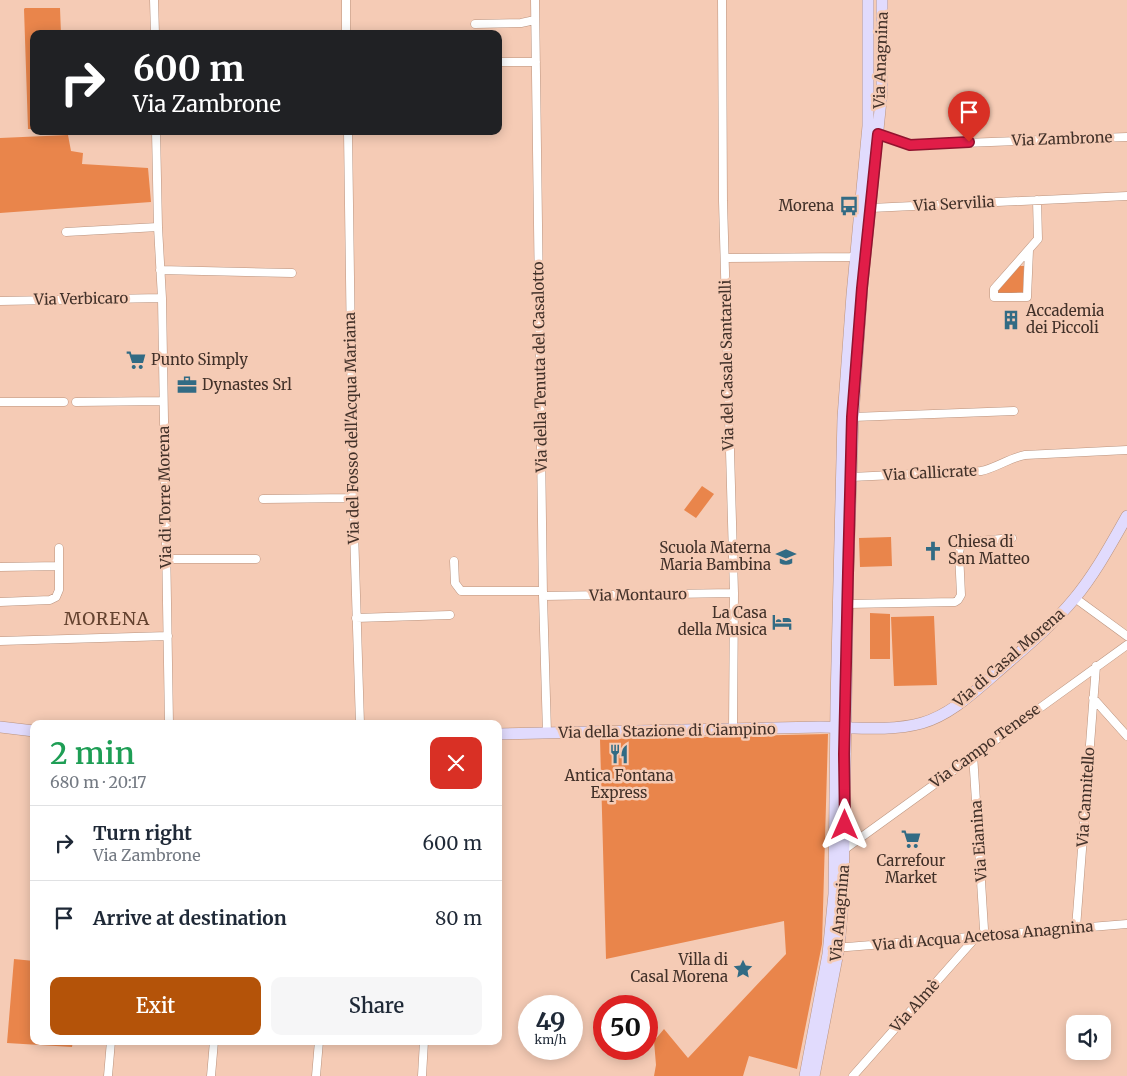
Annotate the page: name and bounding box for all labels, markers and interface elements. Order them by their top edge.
street label: Via Anagnina [869,11,892,110]
text: 600 m [133,47,244,91]
icon: right [50,50,115,115]
text: Via Zambrone [133,90,281,118]
pin [948,91,990,142]
icon: arrive [955,98,983,126]
street label: Via Zambrone [1010,127,1113,150]
street label: Via Servilia [912,192,995,215]
bus stop icon: Morena [838,195,860,217]
place label: Morena [778,196,834,215]
street label: Via della Tenuta del Casalotto [528,261,551,474]
street label: Via del Casale Santarelli [716,279,738,451]
street label: Via Verbicaro [33,288,128,309]
place label: Accademia dei Piccoli [1025,301,1104,337]
building icon: Accademia dei Piccoli [1000,309,1022,331]
street label: Via del Fosso dell'Acqua Mariana [340,312,363,545]
supermarket icon: Punto Simply [125,349,147,371]
place label: Punto Simply [151,350,248,369]
office icon: Dynastes Srl [176,374,198,396]
place label: Dynastes Srl [202,375,292,394]
street label: Via di Torre Morena [154,426,175,569]
street label: Via Callicrate [882,461,978,484]
place label: Chiesa di San Matteo [948,532,1030,568]
place label: Scuola Materna Maria Bambina [659,538,771,574]
church icon: Chiesa di San Matteo [922,540,944,562]
school or university icon: Scuola Materna Maria Bambina [775,546,797,568]
street label: Via Montauro [588,584,687,605]
place label: La Casa della Musica [678,603,767,639]
street label: Via di Casal Morena [948,604,1068,712]
district label: MORENA [64,607,150,630]
hotel icon: La Casa della Musica [771,611,793,633]
street label: Via Campo Tenese [925,699,1044,793]
street label: Via della Stazione di Ciampino [557,719,776,742]
text: 2 min [50,734,135,772]
button: close [430,737,482,789]
restaurant icon: Antica Fontana Express [608,743,630,765]
street label: Via Cannitello [1072,746,1098,849]
place label: Antica Fontana Express [563,766,674,802]
text: 680 m · 20:17 [50,772,146,792]
position arrow [818,798,870,850]
street label: Via Eianina [966,800,991,883]
text: Turn right [93,821,192,845]
supermarket icon: Carrefour Market [900,828,922,850]
icon: right [50,829,78,857]
text: 600 m [423,831,482,855]
text: Via Zambrone [93,845,201,865]
place label: Carrefour Market [876,851,946,887]
street label: Via Anagnina [826,864,853,963]
icon: arrive [50,904,78,932]
text: Arrive at destination [93,906,287,930]
text: 80 m [435,906,482,930]
street label: Via di Acqua Acetosa Anagnina [871,916,1094,955]
place label: Villa di Casal Morena [630,950,728,986]
place icon: Villa di Casal Morena [732,958,754,980]
street label: Via Almè [885,975,943,1037]
button: Exit [50,977,261,1035]
button: Share [271,977,482,1035]
speed limit sign: 50 [593,995,658,1060]
text: 49 [536,1005,565,1037]
map controls [1066,1015,1111,1060]
button: sound [1066,1015,1111,1060]
text: km/h [535,1032,566,1047]

